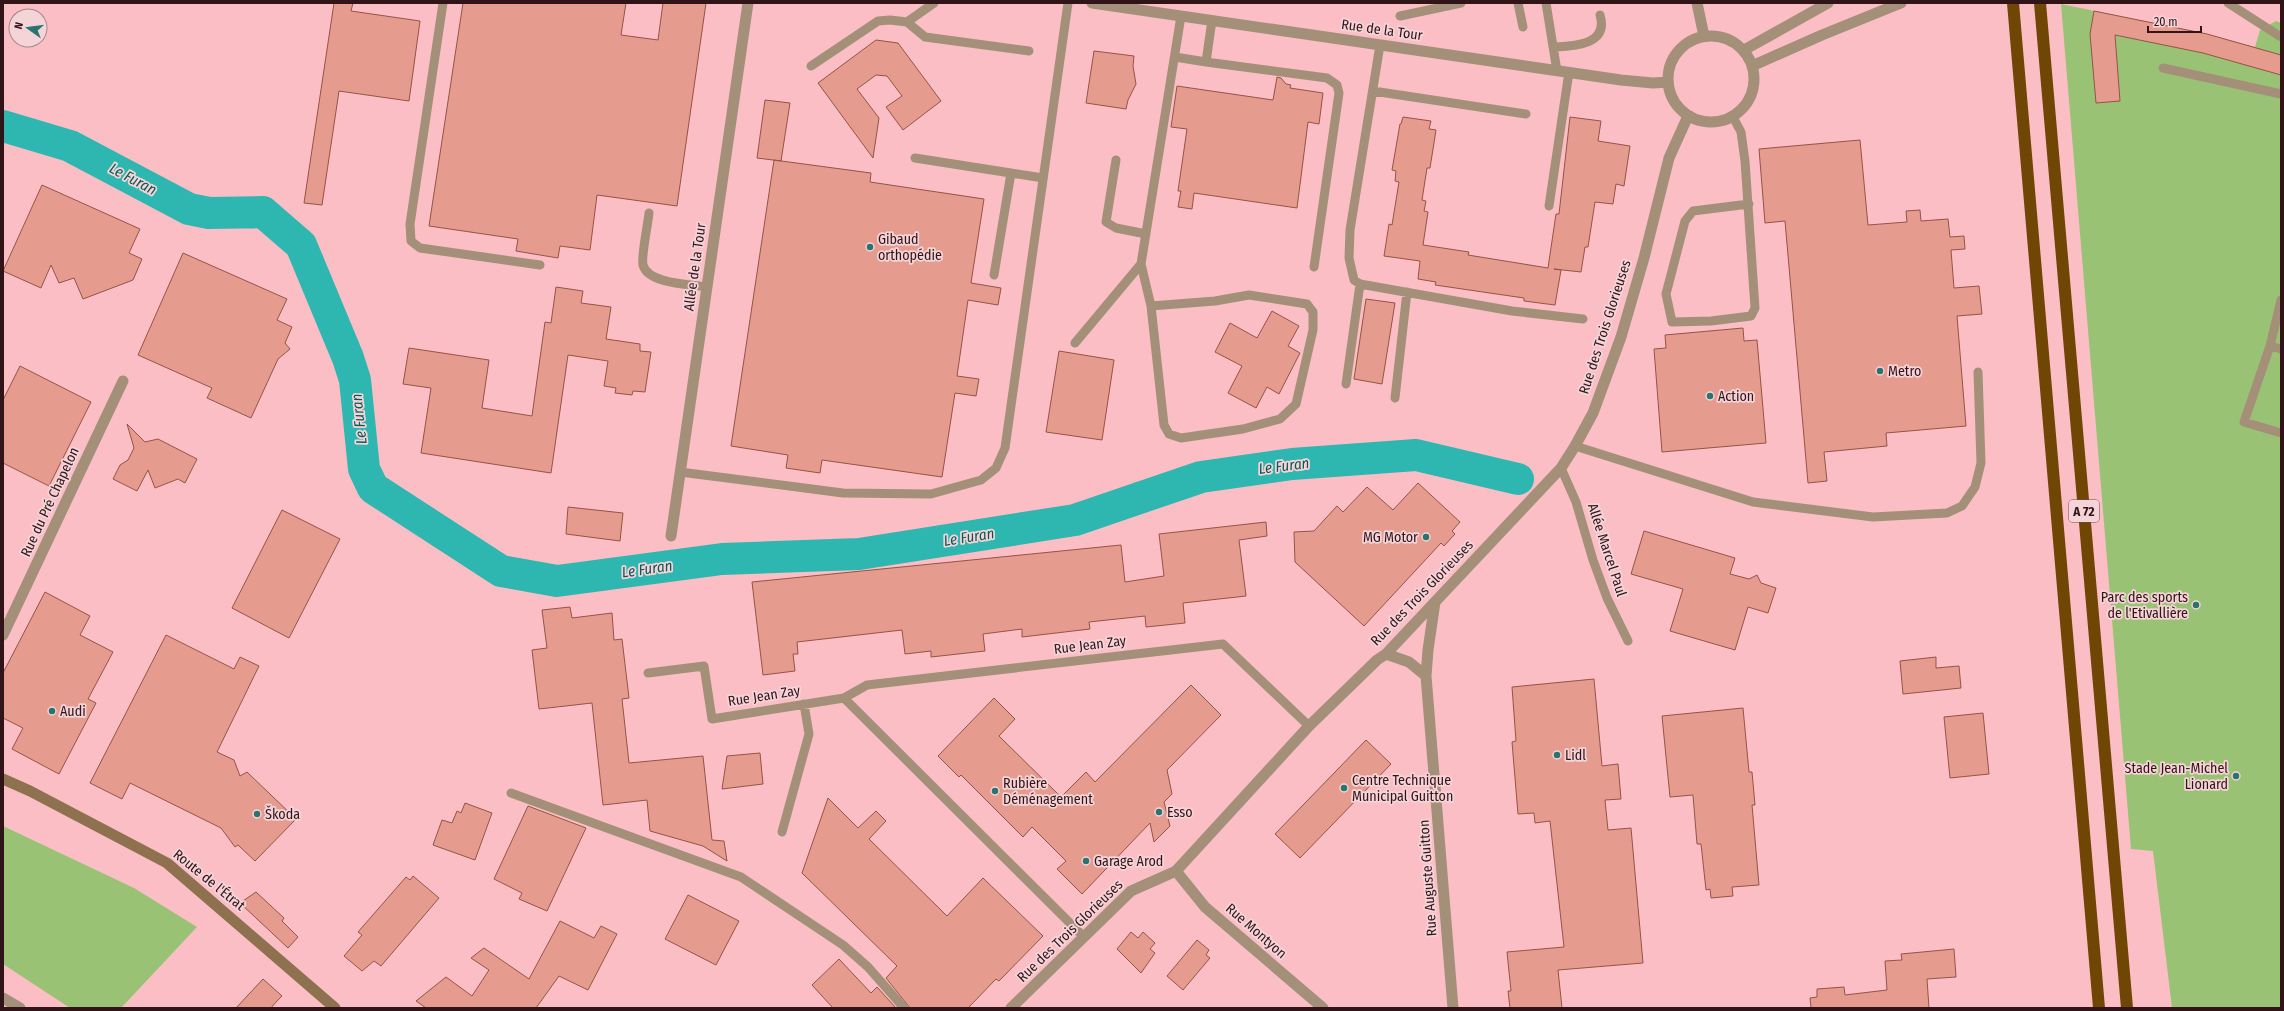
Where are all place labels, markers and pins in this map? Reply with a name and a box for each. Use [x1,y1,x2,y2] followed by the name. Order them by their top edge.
[878,231,942,264] place label: Gibaud orthopédie
[865,242,875,252] marker: Gibaud orthopédie
[1888,363,1921,380] place label: Metro
[1875,366,1885,376] marker: Metro
[1718,388,1754,405] place label: Action
[1705,391,1715,401] marker: Action
[1363,529,1418,546] place label: MG Motor
[1421,532,1431,542] marker: MG Motor
[2101,589,2188,622] place label: Parc des sports de l'Etivallière
[2191,600,2201,610] marker: Parc des sports de l'Etivallière
[60,703,86,720] place label: Audi
[47,706,57,716] marker: Audi
[1565,747,1586,764] place label: Lidl
[1552,750,1562,760] marker: Lidl
[2125,760,2228,793] place label: Stade Jean-Michel Lionard
[2231,771,2241,781] marker: Stade Jean-Michel Lionard
[1352,772,1453,805] place label: Centre Technique Municipal Guitton
[1003,775,1093,808] place label: Rubière Déménagement
[1339,783,1349,793] marker: Centre Technique Municipal Guitton
[990,786,1000,796] marker: Rubière Déménagement
[1167,804,1193,821] place label: Esso
[265,805,300,823] place label: Škoda
[1154,807,1164,817] marker: Esso
[252,809,262,819] marker: Škoda
[1094,853,1163,870] place label: Garage Arod
[1081,856,1091,866] marker: Garage Arod

